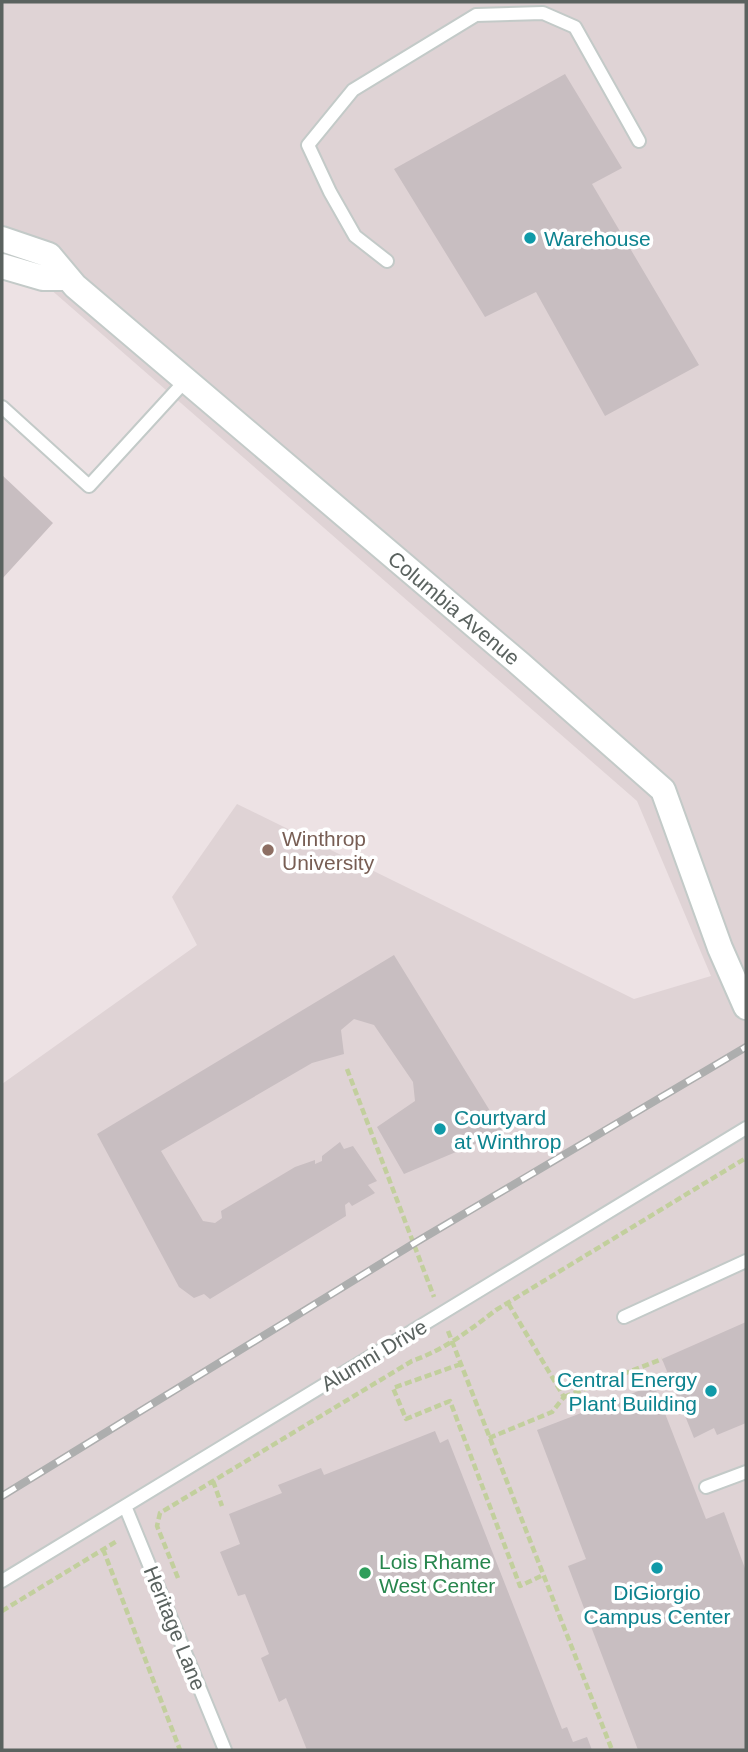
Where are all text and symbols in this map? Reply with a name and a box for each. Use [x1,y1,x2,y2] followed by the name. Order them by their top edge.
[544,227,651,250] place label: Warehouse
[522,230,538,246] marker: Warehouse
[384,546,524,670] street label: Columbia Avenue
[282,827,375,874] place label: Winthrop University
[260,842,276,858] marker: Winthrop University
[454,1106,561,1153] place label: Courtyard at Winthrop
[432,1121,448,1137] marker: Courtyard at Winthrop
[317,1314,431,1396] street label: Alumni Drive
[557,1368,697,1415] place label: Central Energy Plant Building
[703,1383,719,1399] marker: Central Energy Plant Building
[379,1550,495,1597] place label: Lois Rhame West Center
[649,1560,665,1576] marker: DiGiorgio Campus Center
[140,1563,210,1693] street label: Heritage Lane
[357,1565,373,1581] marker: Lois Rhame West Center
[583,1581,731,1628] place label: DiGiorgio Campus Center

